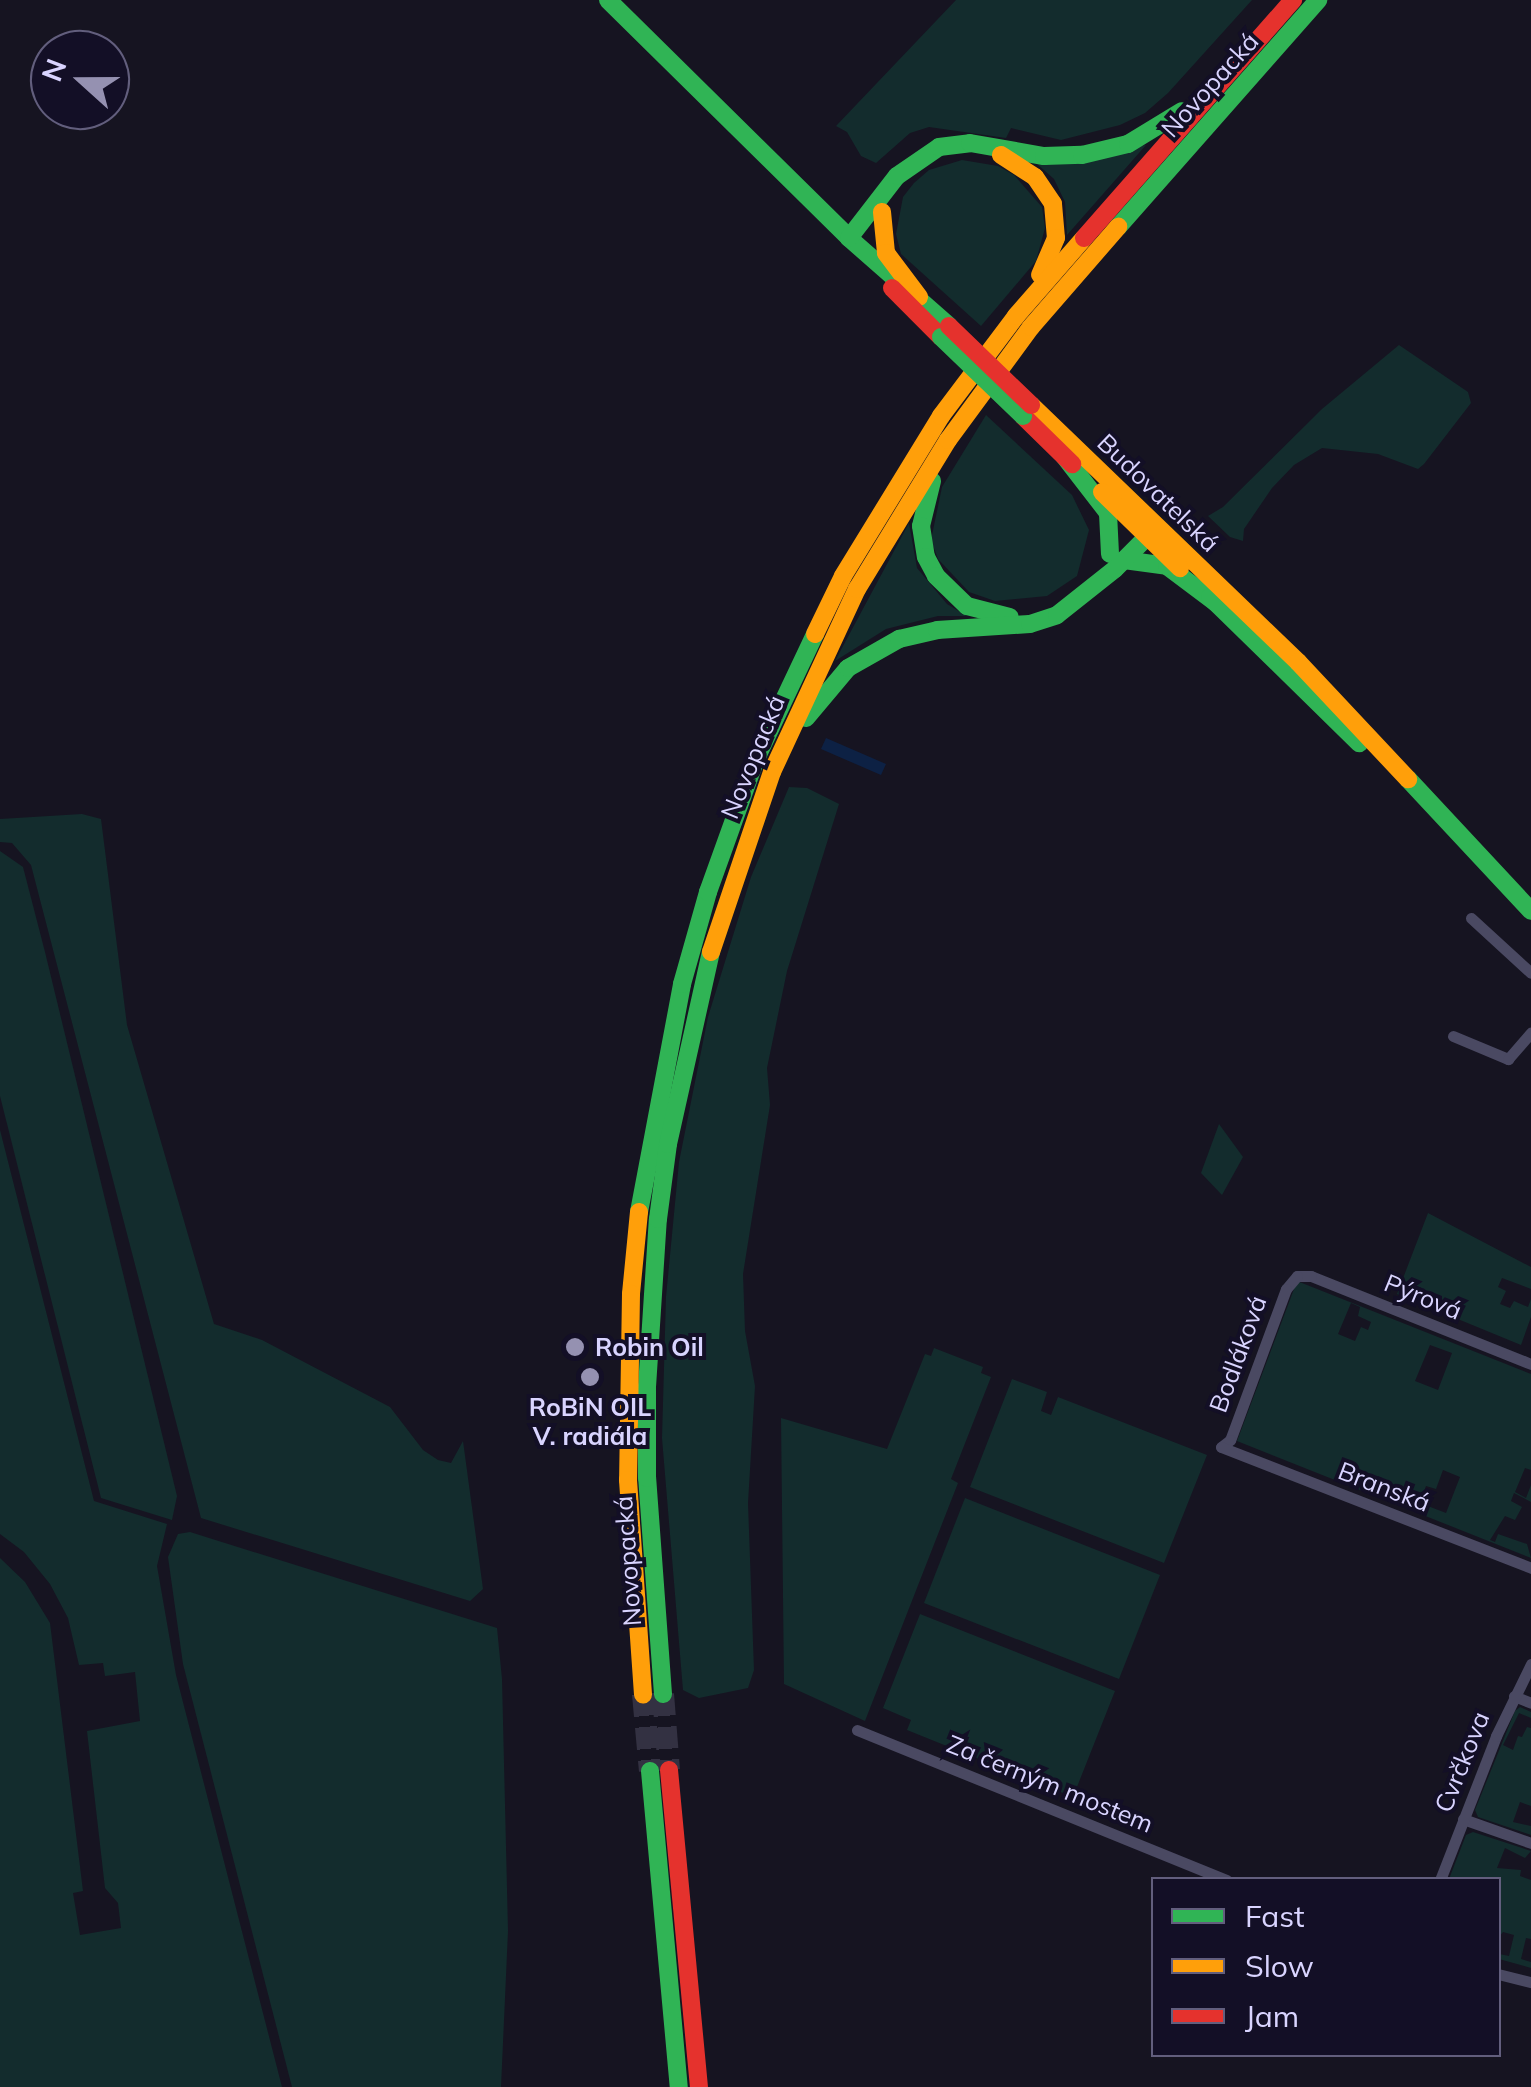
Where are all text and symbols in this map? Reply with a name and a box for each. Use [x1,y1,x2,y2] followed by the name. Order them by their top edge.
[1155,27,1265,143] street label: Novopacká
[30,30,130,130] north arrow
[33,54,74,86] text: N
[1091,428,1225,558] street label: Budovatelská
[715,691,791,823] street label: Novopacká
[1380,1268,1466,1326] street label: Pýrová
[1203,1291,1273,1417] street label: Bodláková
[595,1332,704,1362] place label: Robin Oil
[564,1336,586,1358] marker: Robin Oil
[579,1366,601,1388] marker: RoBiN OIL V. radiála
[529,1393,651,1452] place label: RoBiN OIL V. radiála
[1334,1456,1434,1518] street label: Branská
[608,1495,648,1627] street label: Novopacká
[1428,1707,1496,1817] street label: Cvrčkova
[942,1729,1158,1839] street label: Za černým mostem
[1151,1877,1501,2057] legend
[1245,1897,1305,1935] text: Fast
[1245,1947,1314,1985] text: Slow
[1245,1997,1299,2035] text: Jam

